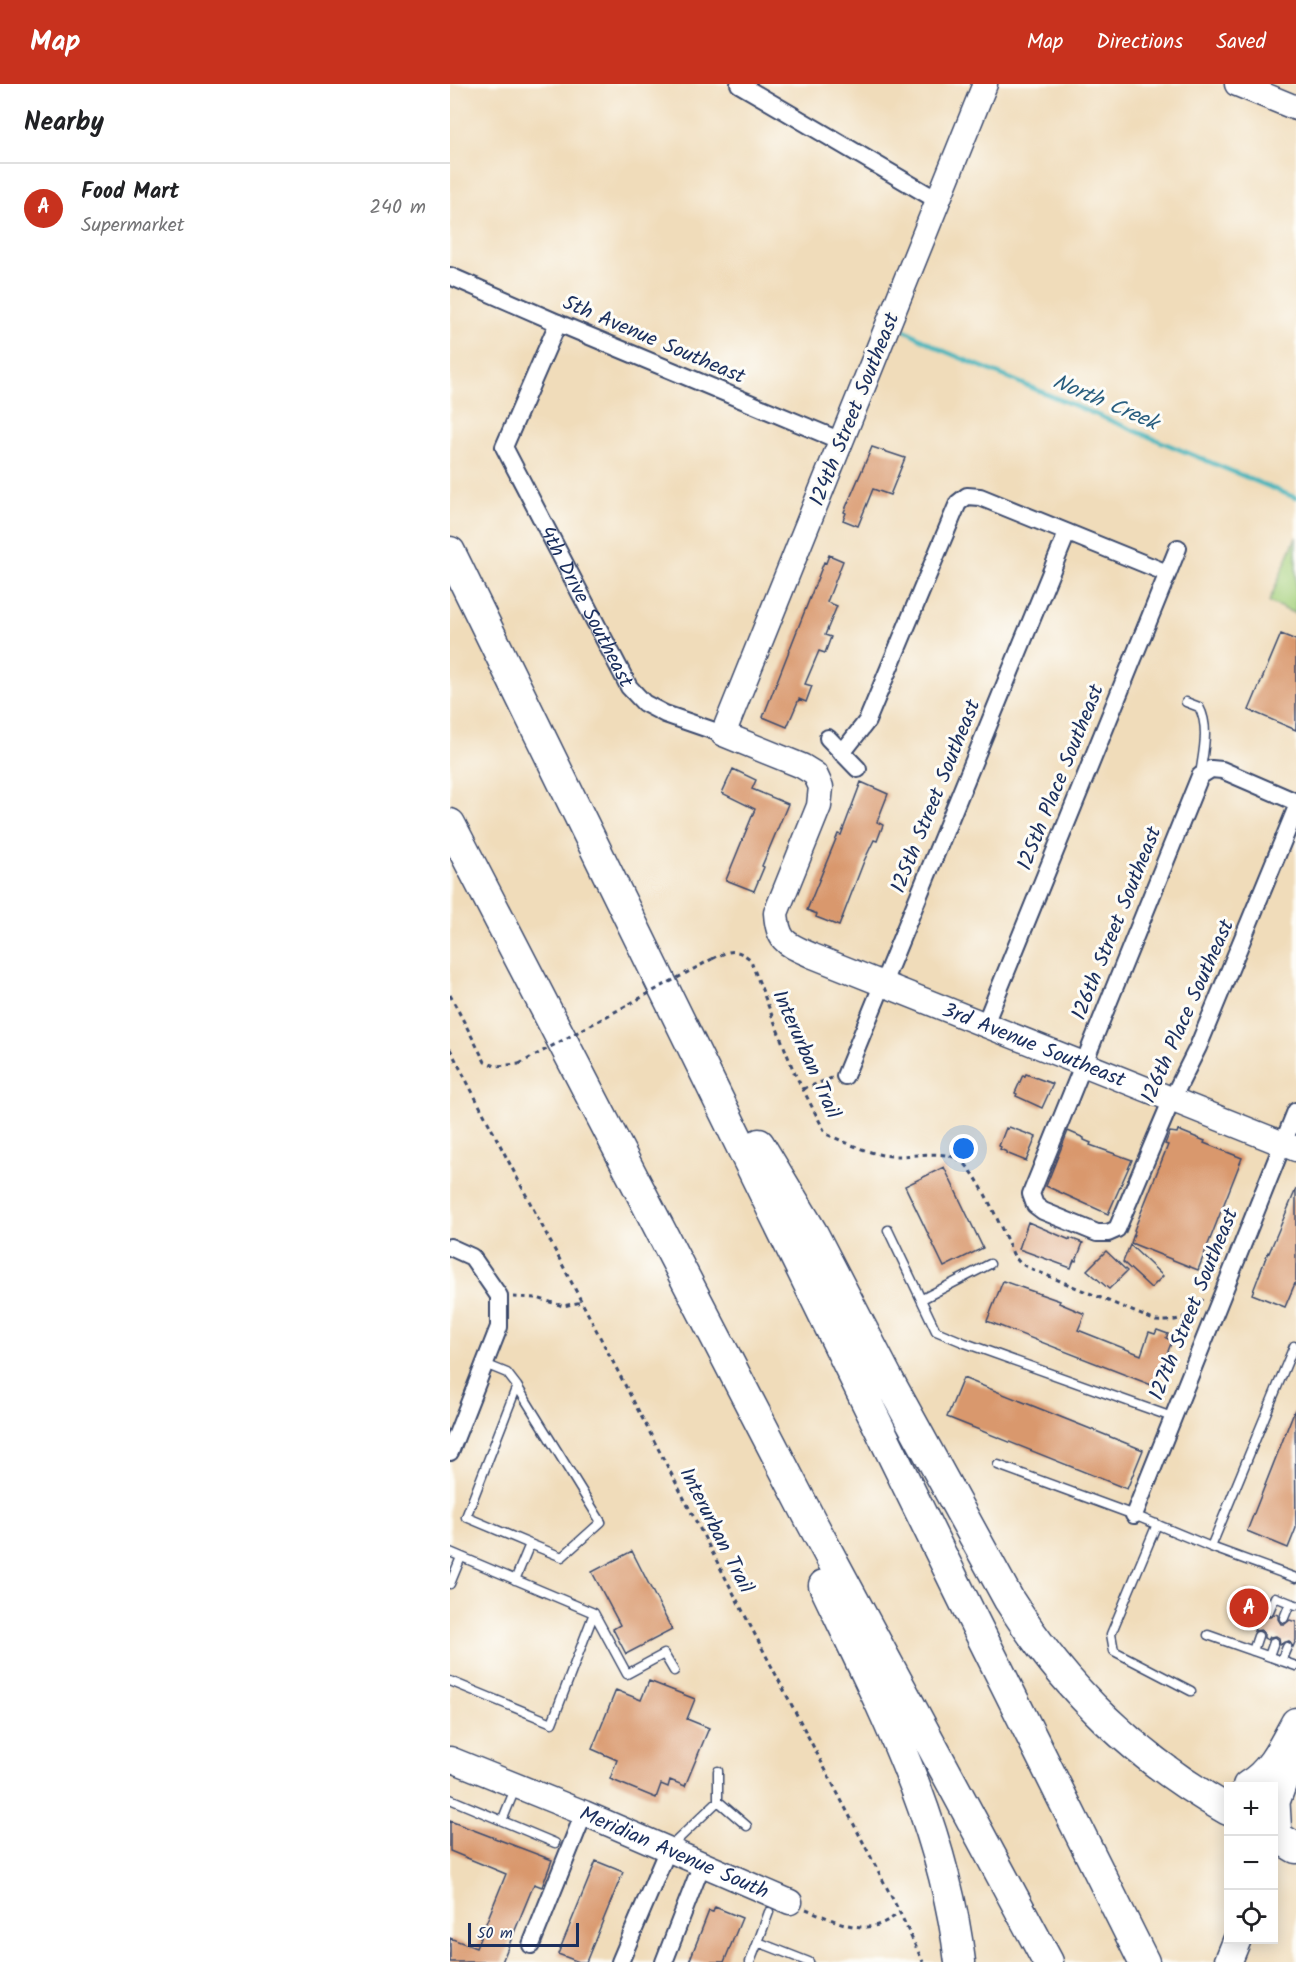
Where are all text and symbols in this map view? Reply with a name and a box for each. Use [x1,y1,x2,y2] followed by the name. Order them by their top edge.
[30,20,81,65] text: Map
[1027,26,1063,59] text: Map
[1096,26,1183,59] text: Directions
[1216,26,1266,59] text: Saved
[24,102,104,144] text: Nearby
[81,175,179,210] text: Food Mart
[37,192,50,224] text: A
[369,192,426,224] text: 240 m
[81,210,184,242] text: Supermarket
[557,287,751,394] street label: 5th Avenue Southeast
[801,307,910,511] street label: 124th Street Southeast
[1047,365,1167,443] water label: North Creek
[530,520,642,695] street label: 4th Drive Southeast
[1009,679,1114,876] street label: 125th Place Southeast
[882,694,991,898] street label: 125th Street Southeast
[1063,821,1172,1025] street label: 126th Street Southeast
[1133,913,1244,1109] street label: 126th Place Southeast
[763,985,849,1124] street label: Interurban Trail
[937,994,1131,1098] street label: 3rd Avenue Southeast
[949,1134,978,1163] your location
[1141,1203,1248,1406] street label: 127th Street Southeast
[670,1462,762,1600] street label: Interurban Trail
[1230,1586,1268,1630] pin: A
[1224,1782,1278,1944] map controls
[1224,1782,1278,1836] button: +
[574,1798,774,1909] street label: Meridian Avenue South
[1224,1836,1278,1890] button: −
[1224,1890,1278,1944] button: locate
[468,1920,579,1948] scale bar
[477,1921,513,1946] text: 50 m

